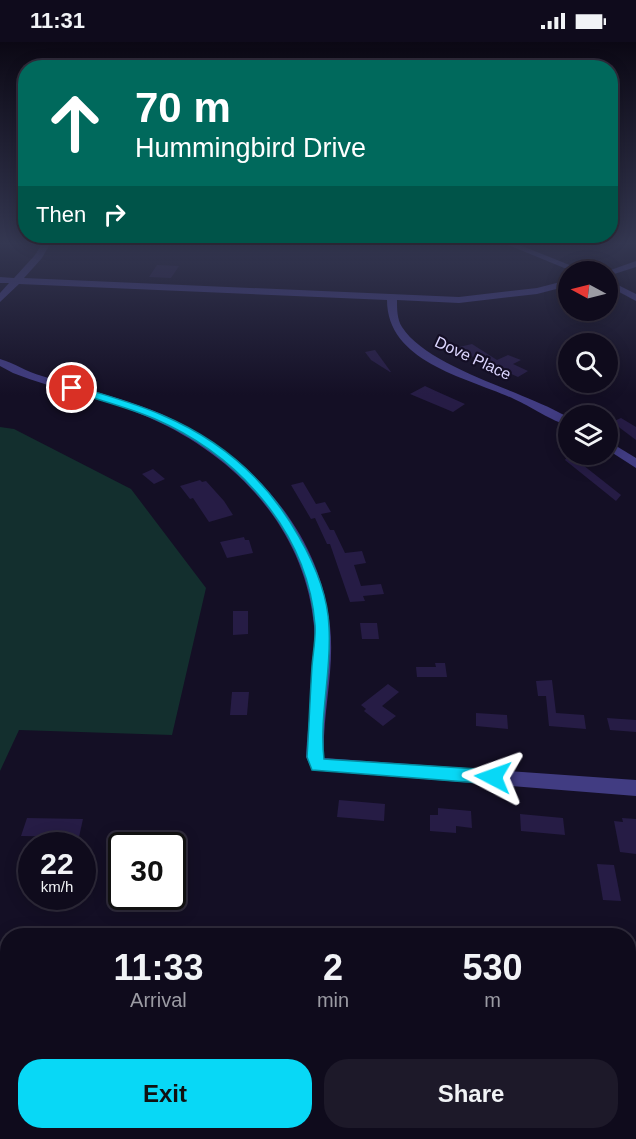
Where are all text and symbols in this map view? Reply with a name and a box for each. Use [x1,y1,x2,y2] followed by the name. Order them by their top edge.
[30,8,85,33] text: 11:31
[36,84,114,162] icon: ahead
[135,84,231,131] text: 70 m
[135,133,366,163] text: Hummingbird Drive
[98,198,131,231] icon: right
[36,202,86,227] text: Then
[558,261,618,321] north arrow
[558,261,618,465] map controls
[432,333,514,383] street label: Dove Place
[558,333,618,393] button: search
[46,362,97,413] pin
[55,371,88,404] icon: arrive
[558,405,618,465] button: layers
[461,745,525,809] position arrow
[108,832,186,910] speed limit sign: 30
[40,847,74,880] text: 22
[41,878,73,895] text: km/h
[113,947,203,988] text: 11:33
[323,947,343,988] text: 2
[463,947,523,988] text: 530
[130,989,187,1011] text: Arrival
[317,989,349,1011] text: min
[484,989,501,1011] text: m
[18,1059,312,1128] button: Exit
[324,1059,618,1128] button: Share

